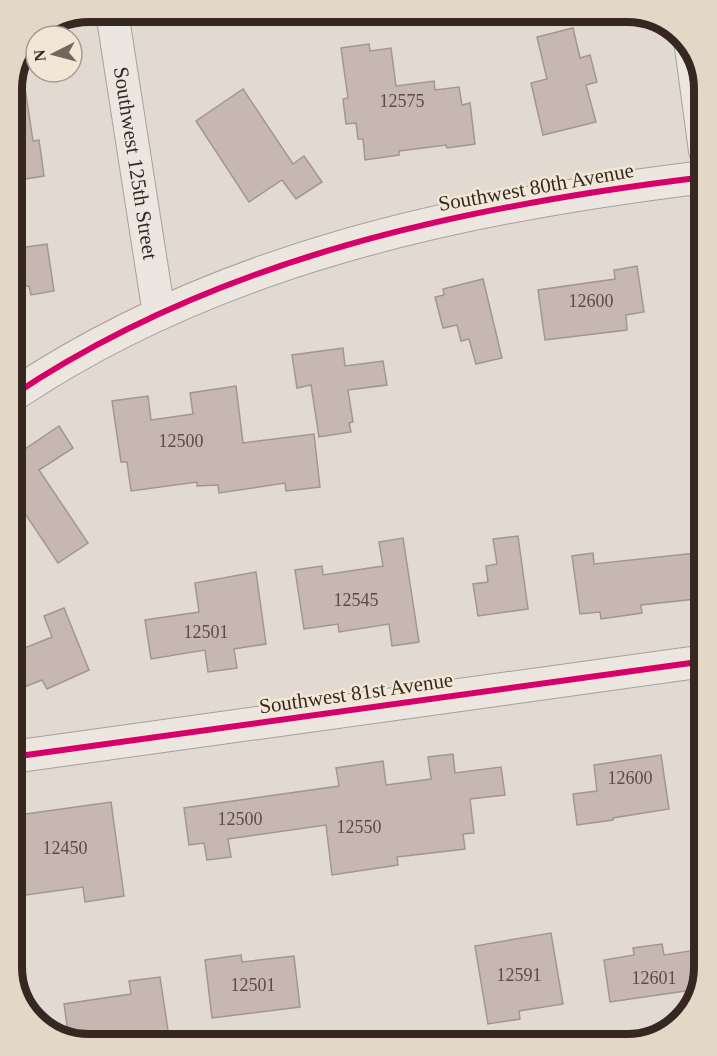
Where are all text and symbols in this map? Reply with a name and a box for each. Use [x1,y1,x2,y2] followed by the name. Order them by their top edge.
[24,24,84,84] north arrow
[30,48,49,62] text: N
[109,65,162,261] street label: Southwest 125th Street
[380,91,425,111] house number: 12575
[436,158,636,216] street label: Southwest 80th Avenue
[569,291,614,311] house number: 12600
[159,431,204,451] house number: 12500
[334,590,379,610] house number: 12545
[184,622,229,642] house number: 12501
[257,668,455,718] street label: Southwest 81st Avenue
[608,768,653,788] house number: 12600
[218,809,263,829] house number: 12500
[337,817,382,837] house number: 12550
[43,838,88,858] house number: 12450
[497,965,542,985] house number: 12591
[632,968,677,988] house number: 12601
[231,975,276,995] house number: 12501

